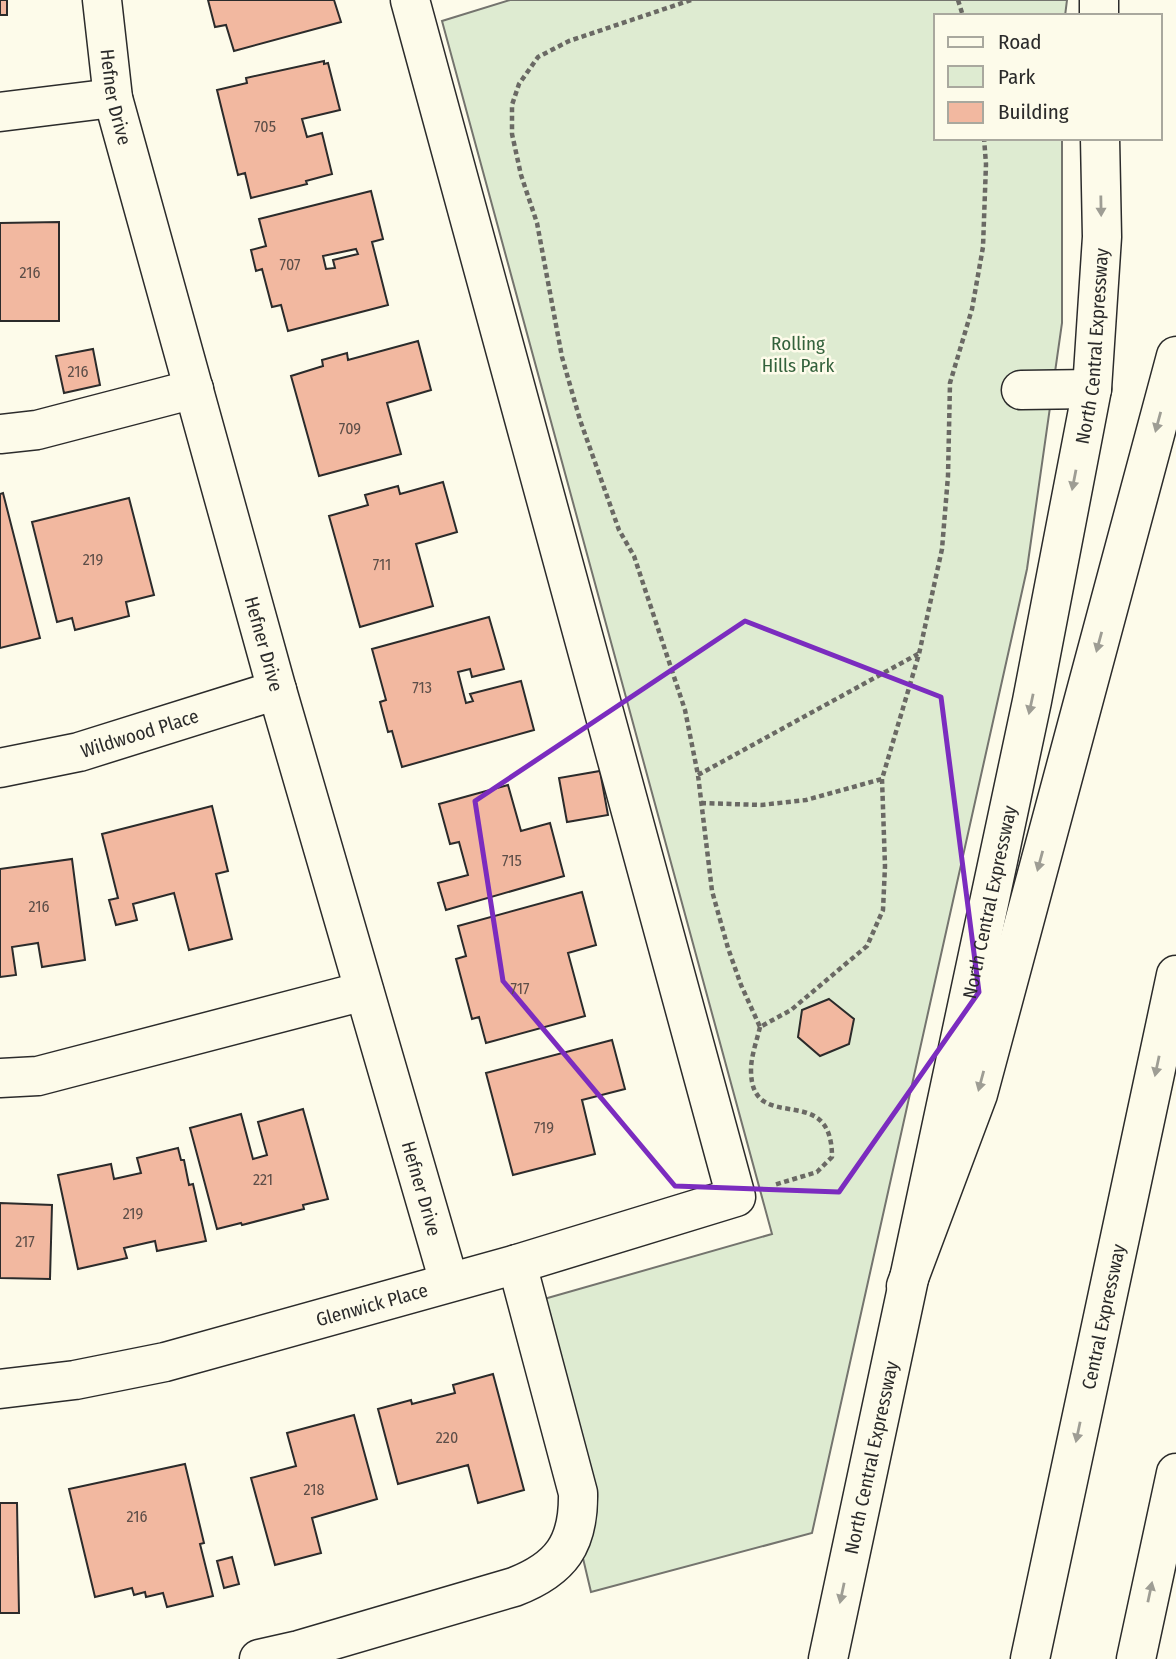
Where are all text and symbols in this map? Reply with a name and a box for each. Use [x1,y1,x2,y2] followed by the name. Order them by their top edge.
[934,14,1162,140] legend
[998,29,1042,55] text: Road
[96,48,137,147] street label: Hefner Drive
[998,64,1036,90] text: Park
[998,99,1069,125] text: Building
[254,117,276,136] house number: 705
[1095,196,1107,218] one-way arrow
[1070,247,1113,446] street label: North Central Expressway
[280,255,301,274] house number: 707
[20,263,40,282] house number: 216
[762,332,834,377] park label: Rolling Hills Park
[68,362,88,381] house number: 216
[1152,411,1163,433] one-way arrow
[339,419,361,438] house number: 709
[1069,469,1080,491] one-way arrow
[83,550,104,569] house number: 219
[373,555,391,574] house number: 711
[240,594,288,694] street label: Hefner Drive
[1094,631,1104,652] one-way arrow
[412,678,432,697] house number: 713
[1025,693,1036,715] one-way arrow
[78,704,201,762] street label: Wildwood Place
[957,803,1021,1001] street label: North Central Expressway
[502,851,522,870] house number: 715
[1035,851,1045,872] one-way arrow
[29,897,49,916] house number: 216
[511,979,530,998] house number: 717
[1151,1055,1162,1077] one-way arrow
[976,1071,986,1092] one-way arrow
[534,1118,554,1137] house number: 719
[397,1138,446,1239] street label: Hefner Drive
[253,1170,273,1189] house number: 221
[123,1204,144,1223] house number: 219
[15,1232,35,1251] house number: 217
[1076,1241,1130,1392] street label: Central Expressway
[313,1278,430,1331] street label: Glenwick Place
[839,1358,903,1556] street label: North Central Expressway
[1073,1421,1084,1443] one-way arrow
[436,1428,458,1447] house number: 220
[304,1480,324,1499] house number: 218
[127,1507,147,1526] house number: 216
[1145,1581,1156,1603] one-way arrow
[837,1582,848,1604] one-way arrow

